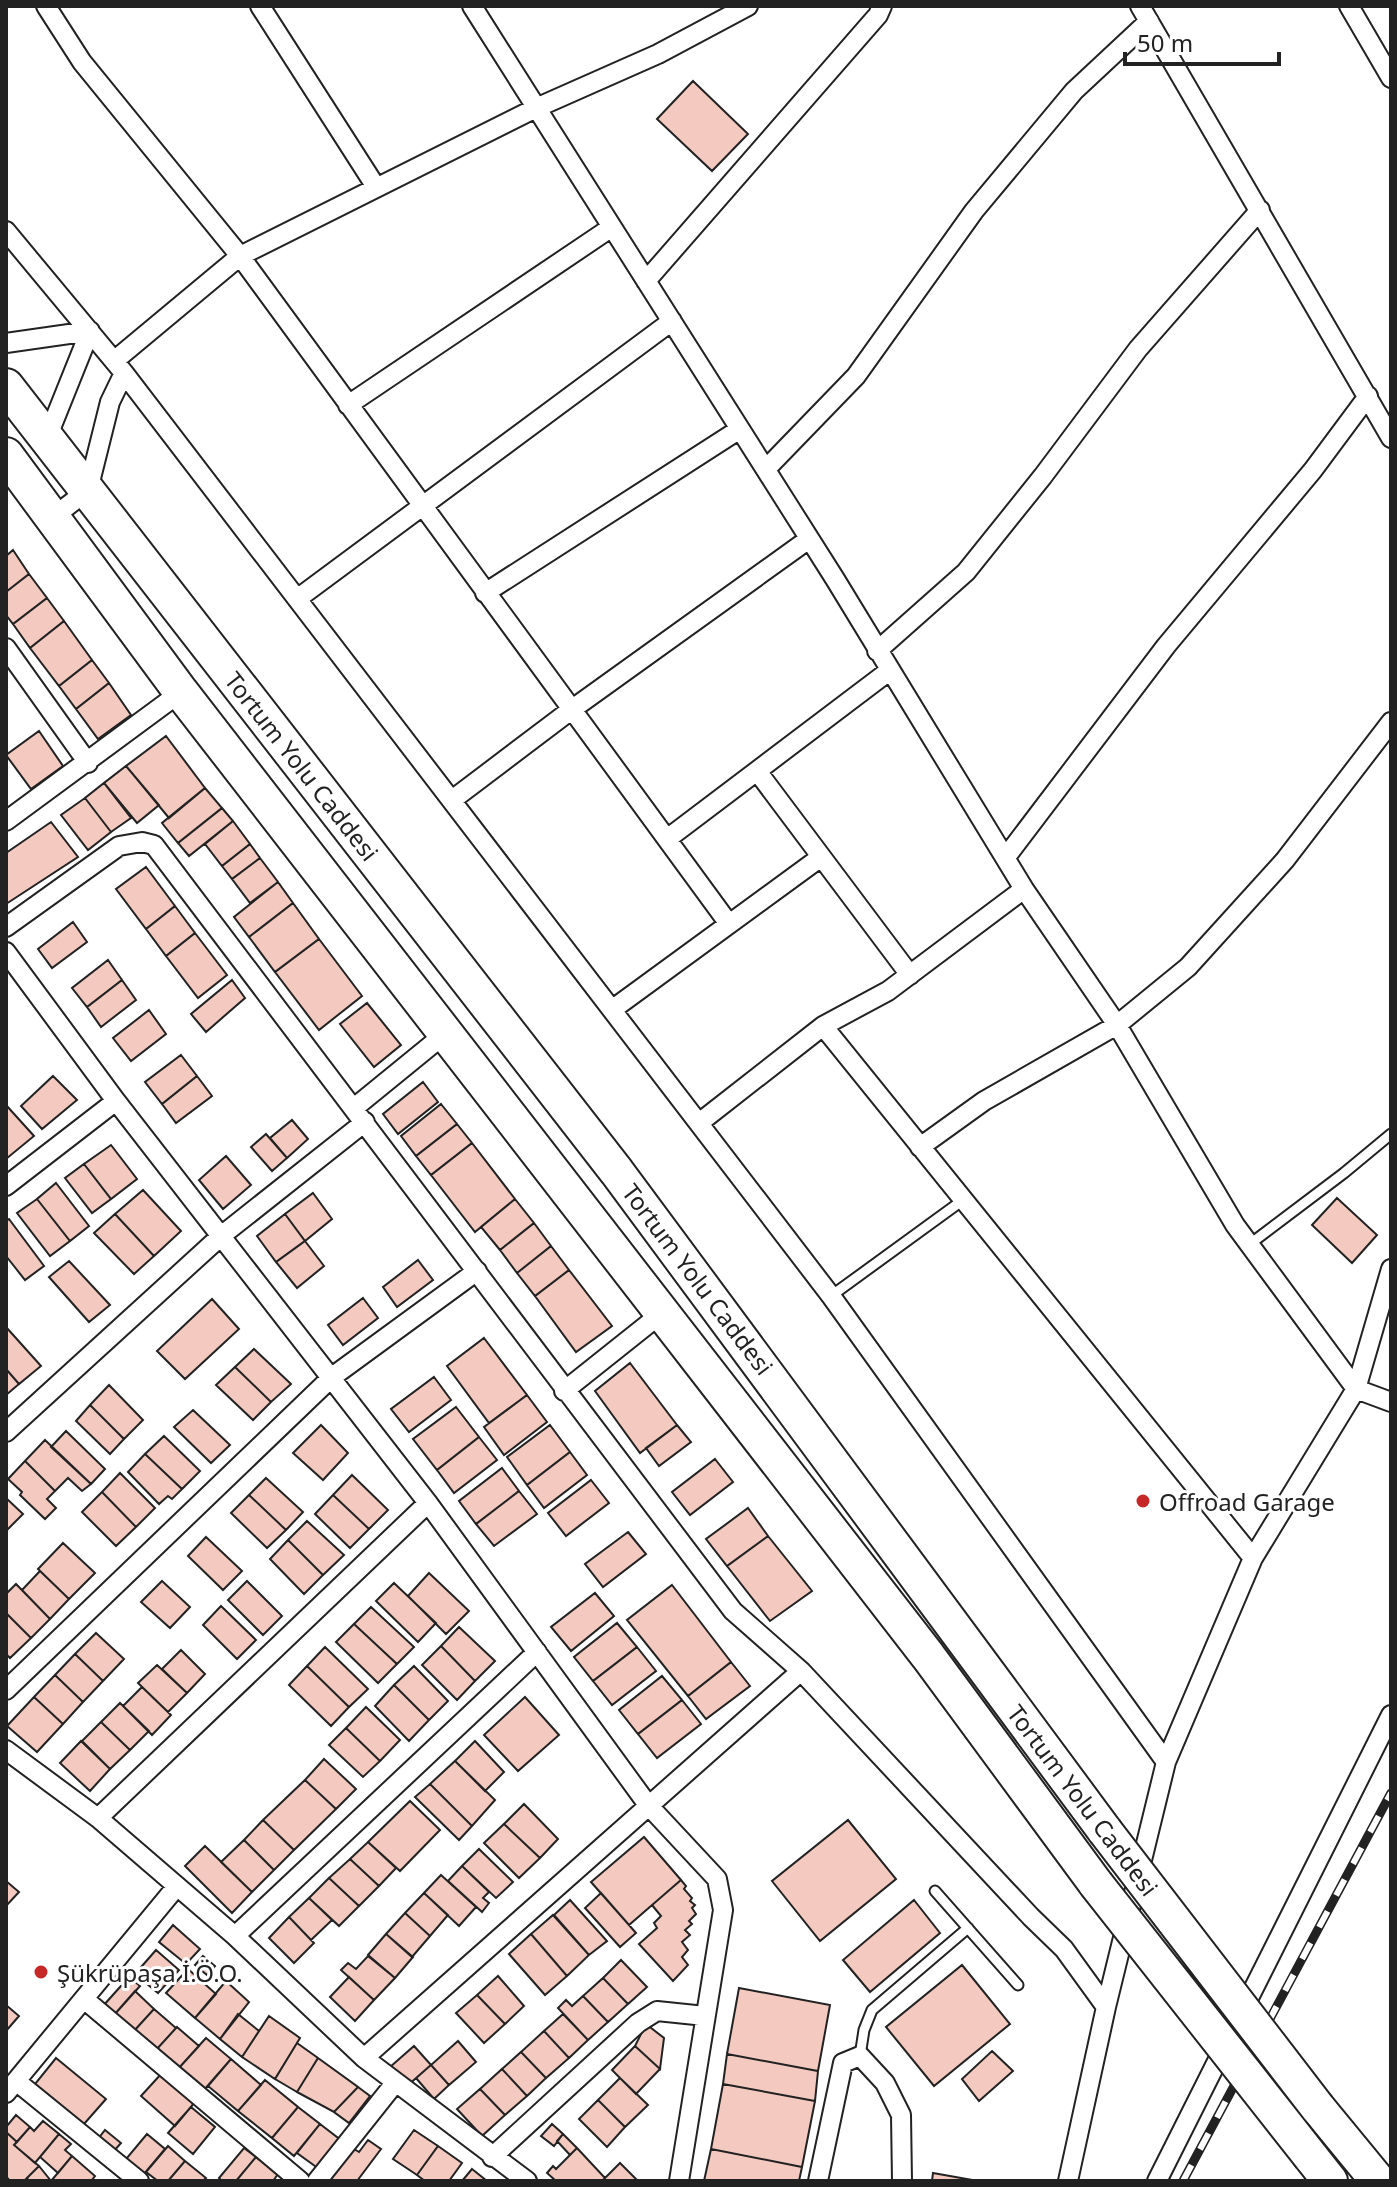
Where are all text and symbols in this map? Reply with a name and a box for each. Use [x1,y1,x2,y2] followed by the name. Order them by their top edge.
[1125,16,1279,66] scale bar
[1137,26,1193,59] text: 50 m
[218,665,386,867] street label: Tortum Yolu Caddesi
[615,1176,781,1382] street label: Tortum Yolu Caddesi
[1159,1485,1335,1518] place label: Offroad Garage
[1134,1492,1152,1510] marker: Offroad Garage
[1000,1697,1166,1903] street label: Tortum Yolu Caddesi
[57,1956,243,1989] place label: Şükrüpaşa İ.Ö.O.
[32,1963,50,1981] marker: Şükrüpaşa İ.Ö.O.

